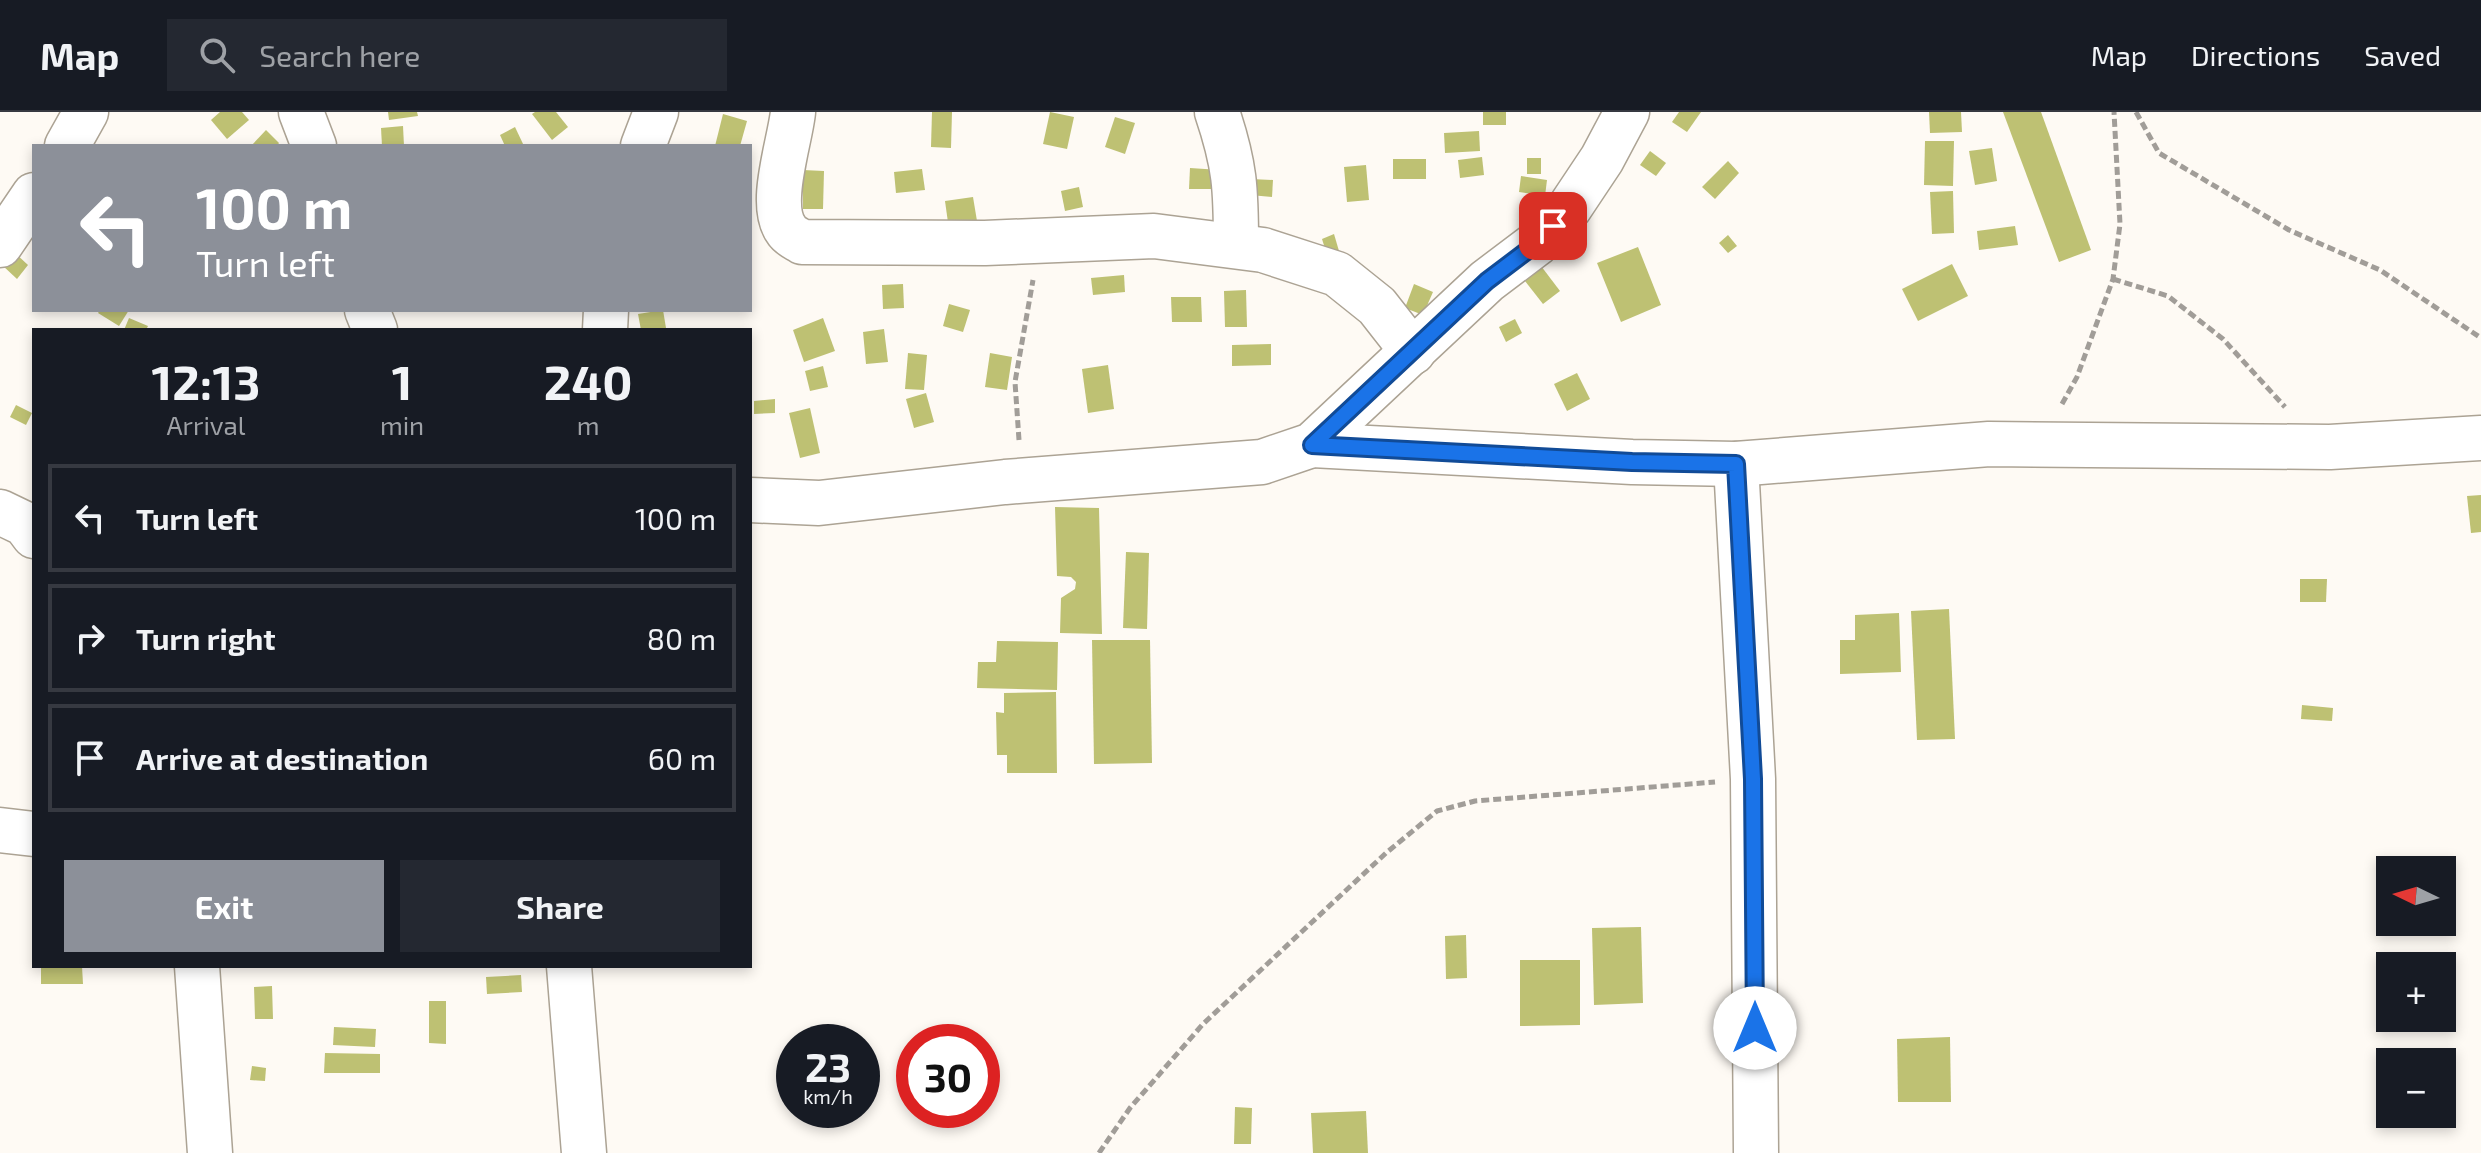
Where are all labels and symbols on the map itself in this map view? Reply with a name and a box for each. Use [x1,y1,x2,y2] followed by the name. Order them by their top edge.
[1519,192,1587,260] pin
[2376,856,2456,936] north arrow
[1713,986,1797,1070] position arrow
[896,1024,1000,1128] speed limit sign: 30

